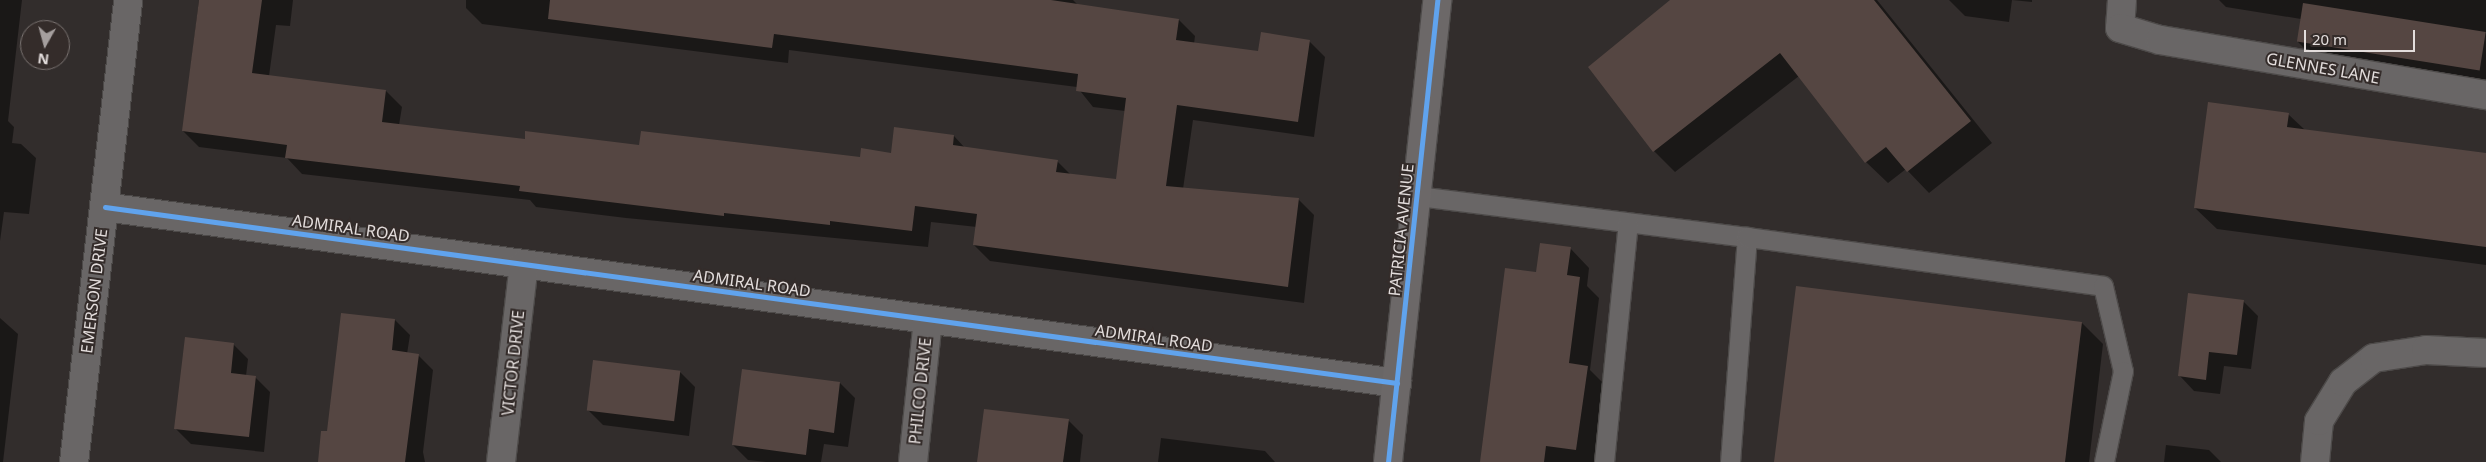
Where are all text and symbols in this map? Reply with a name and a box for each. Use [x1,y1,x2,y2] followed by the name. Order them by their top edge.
[20,20,70,70] north arrow
[2306,20,2417,52] scale bar
[2312,29,2347,49] text: 20 m
[36,49,50,70] text: N
[2265,49,2381,87] street label: GLENNES LANE
[1385,163,1417,297] street label: PATRICIA AVENUE
[291,210,411,246] street label: ADMIRAL ROAD
[77,228,111,354] street label: EMERSON DRIVE
[692,265,812,301] street label: ADMIRAL ROAD
[498,309,528,417] street label: VICTOR DRIVE
[1094,320,1214,356] street label: ADMIRAL ROAD
[905,337,935,445] street label: PHILCO DRIVE

